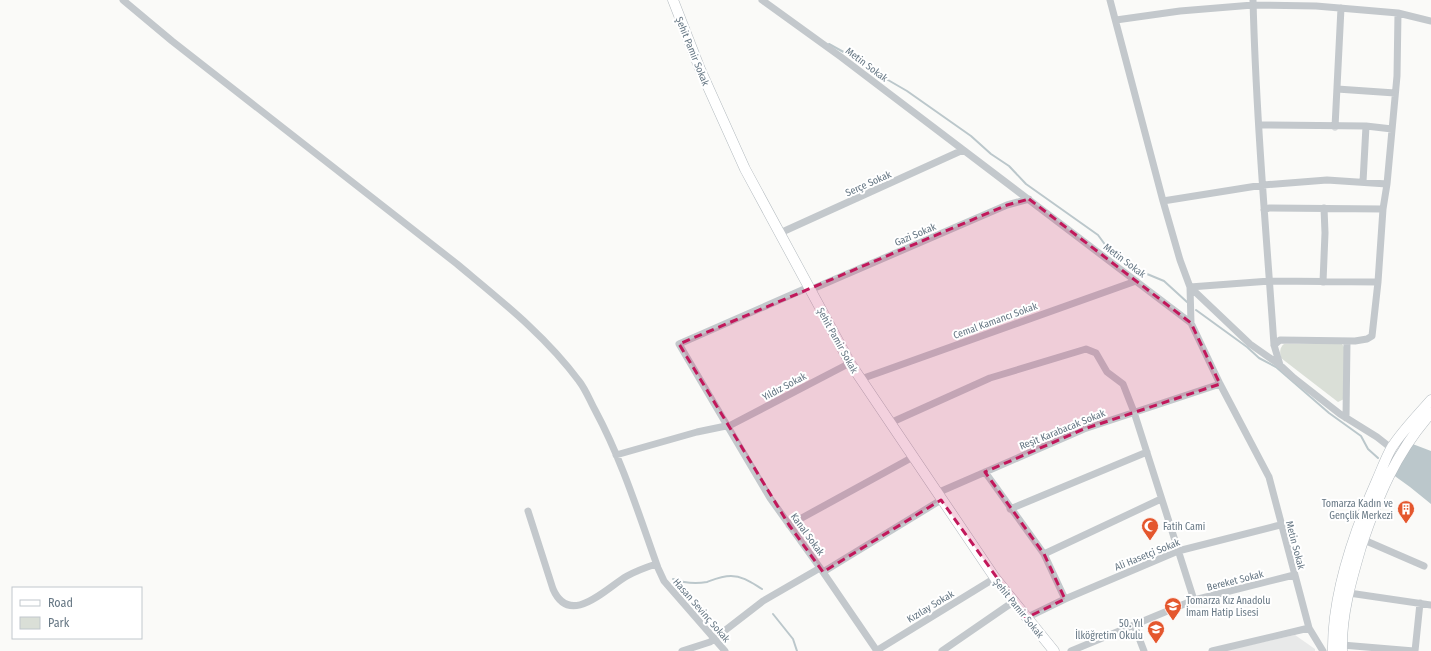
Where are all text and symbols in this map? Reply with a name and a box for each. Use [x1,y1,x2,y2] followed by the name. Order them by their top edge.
[673,15,711,88] street label: Şehit Pamir Sokak
[843,45,890,85] street label: Metin Sokak
[844,168,893,199] street label: Serçe Sokak
[893,221,938,249] street label: Gazi Sokak
[1101,241,1148,281] street label: Metin Sokak
[952,300,1039,342] street label: Cemal Kamancı Sokak
[814,306,860,376] street label: Şehit Pamir Sokak
[760,370,809,403] street label: Yıldız Sokak
[1018,407,1107,453] street label: Reşit Karabacak Sokak
[1322,498,1393,522] place label: Tomarza Kadın ve Gençlik Merkezi
[1396,499,1416,524] building icon: Tomarza Kadın ve Gençlik Merkezi
[788,511,827,558] street label: Kanal Sokak
[1140,516,1160,541] mosque icon: Fatih Cami
[1283,520,1307,571] street label: Metin Sokak
[1163,521,1205,533] place label: Fatih Cami
[1113,536,1182,573] street label: Ali Hasetçi Sokak
[1206,568,1265,594] street label: Bereket Sokak
[670,576,732,645] street label: Hasan Sevinç Sokak
[991,576,1046,641] street label: Şehit Pamir Sokak
[12,587,142,639] legend
[905,588,956,626] street label: Kızılay Sokak
[1186,595,1270,619] place label: Tomarza Kız Anadolu İmam Hatip Lisesi
[48,596,73,610] text: Road
[1163,596,1183,621] school or university icon: Tomarza Kız Anadolu İmam Hatip Lisesi
[48,616,70,630] text: Park
[1075,618,1143,642] place label: 50. Yıl İlköğretim Okulu
[1146,619,1166,644] school or university icon: 50. Yıl İlköğretim Okulu

